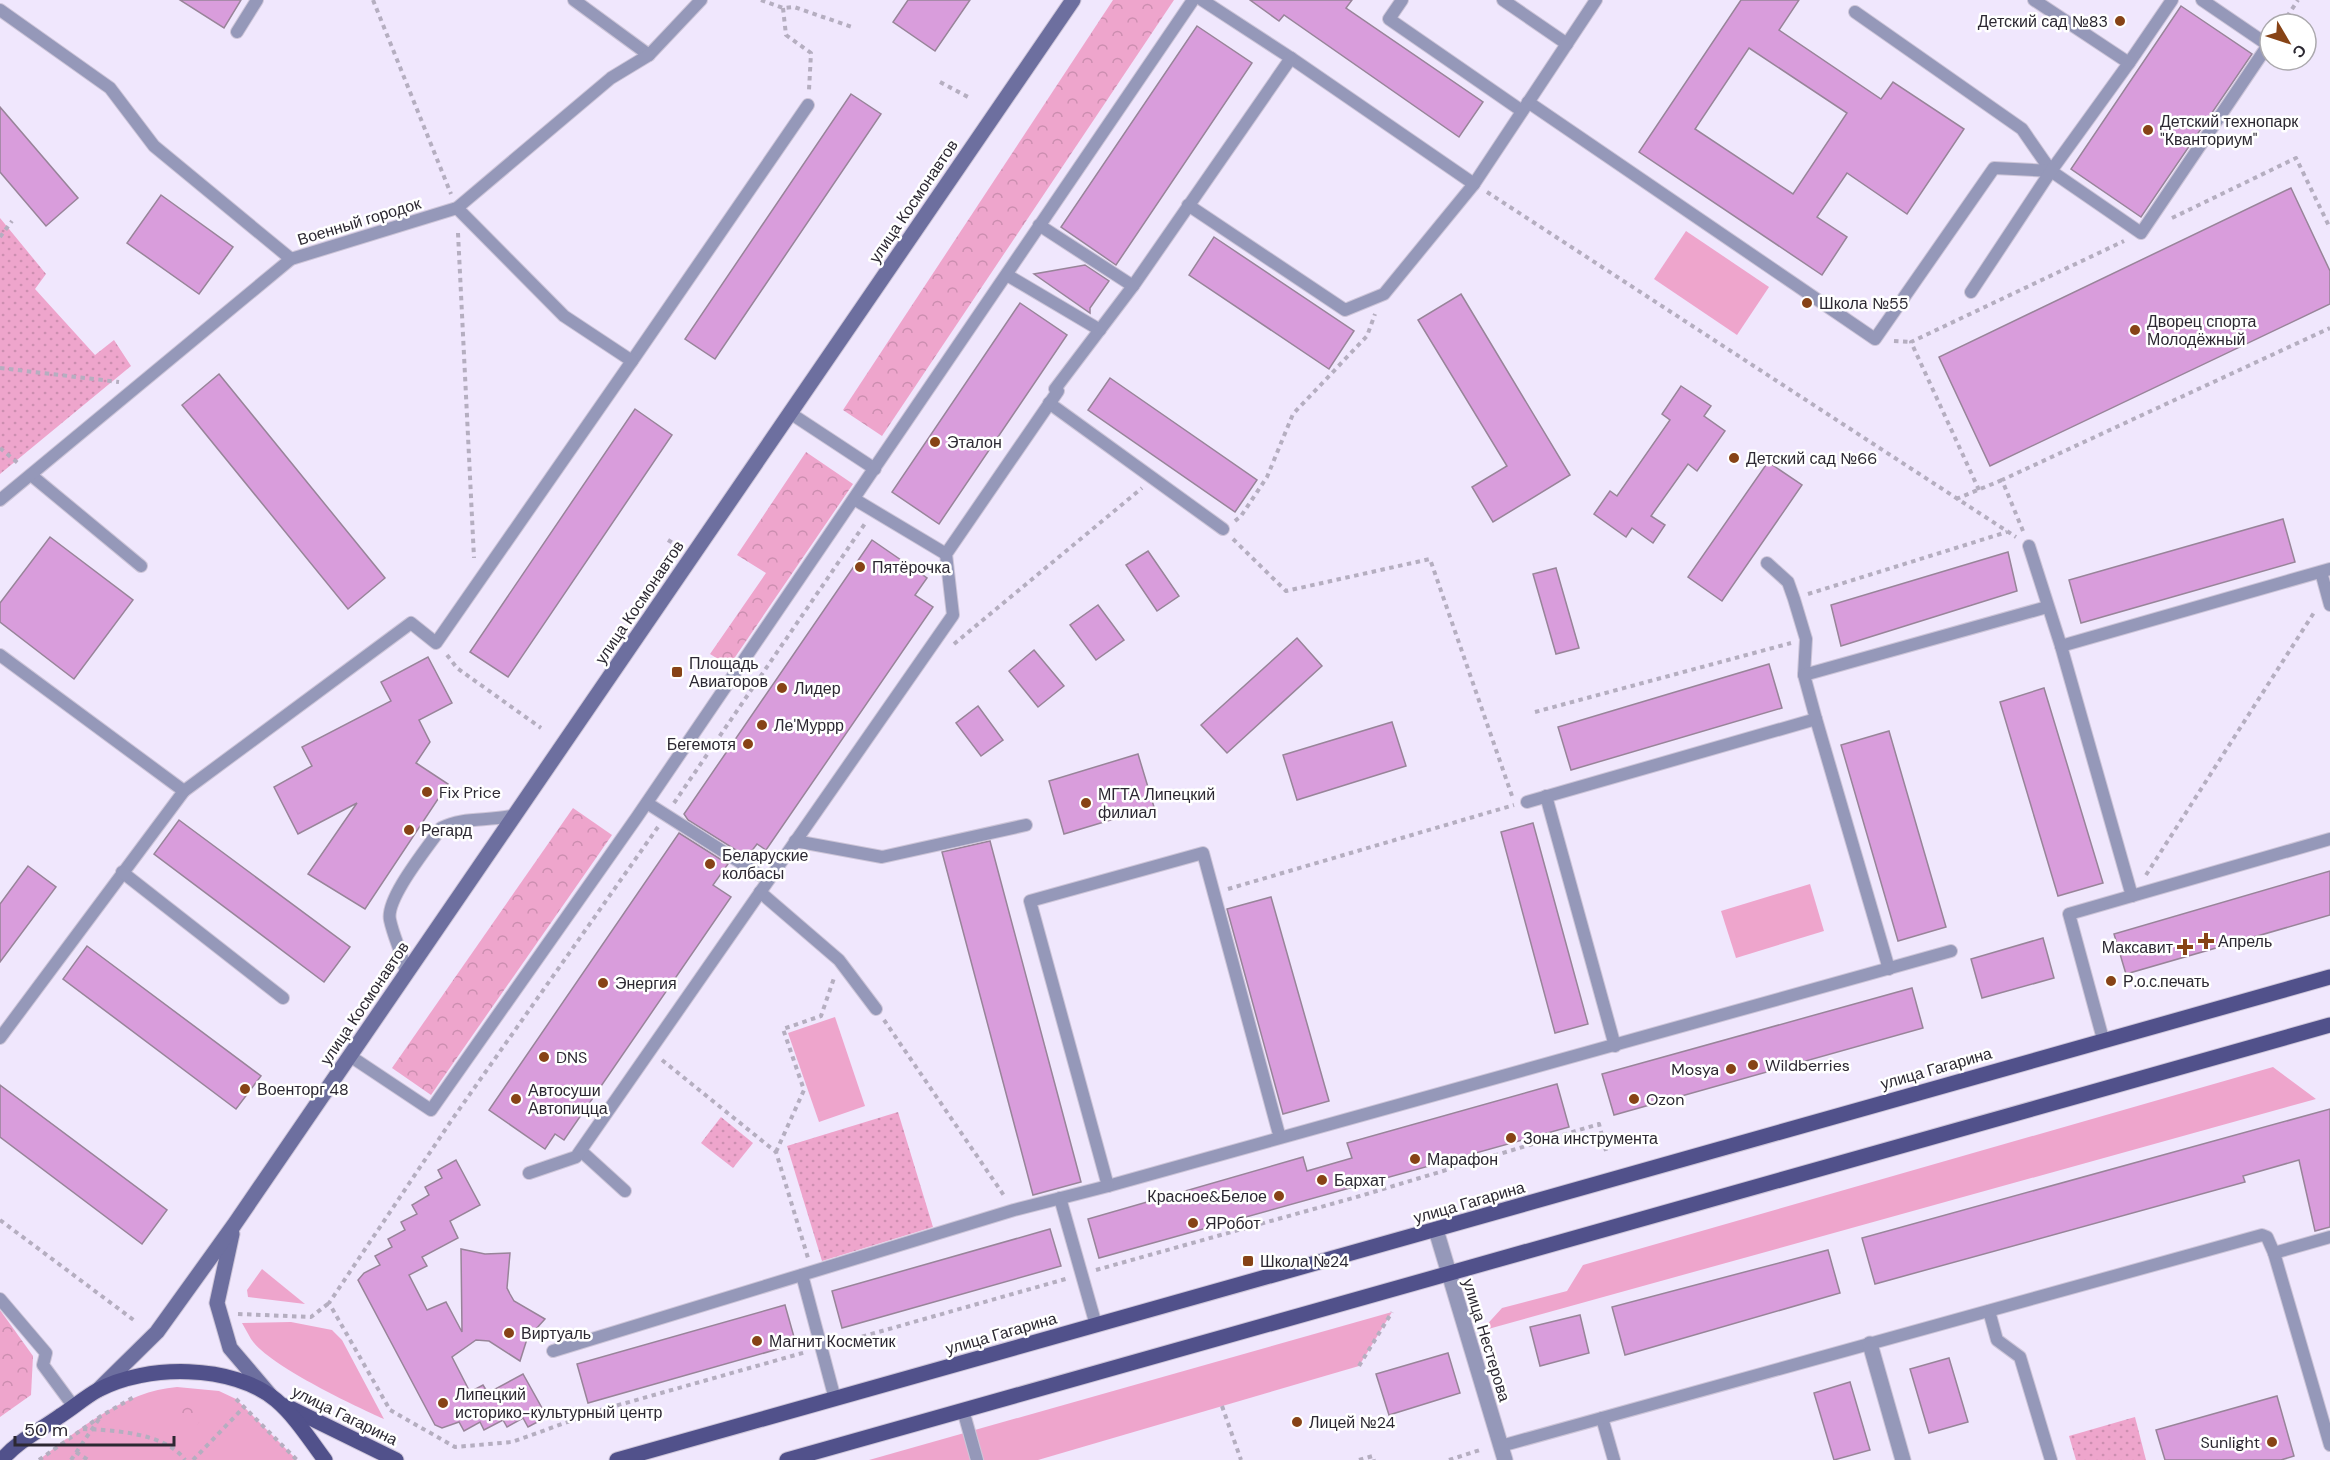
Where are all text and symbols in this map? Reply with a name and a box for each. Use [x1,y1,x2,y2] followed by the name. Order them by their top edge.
[1978,11,2108,32] place label: Детский сад №83
[2258,12,2318,72] north arrow
[2113,14,2127,28] marker: Детский сад №83
[2287,40,2311,63] text: С
[2160,111,2299,150] place label: Детский технопарк "Кванториум"
[2141,123,2155,137] marker: Детский технопарк "Кванториум"
[864,135,963,267] street label: улица Космонавтов
[295,192,424,250] street label: Военный городок
[1819,293,1909,314] place label: Школа №55
[1800,296,1814,310] marker: Школа №55
[2147,311,2257,350] place label: Дворец спорта Молодёжный
[2128,323,2142,337] marker: Дворец спорта Молодёжный
[947,432,1002,453] place label: Эталон
[928,435,942,449] marker: Эталон
[1746,448,1877,469] place label: Детский сад №66
[1727,451,1741,465] marker: Детский сад №66
[590,536,689,668] street label: улица Космонавтов
[872,557,951,578] place label: Пятёрочка
[853,560,867,574] marker: Пятёрочка
[689,653,768,692] place label: Площадь Авиаторов
[670,665,684,679] marker: Площадь Авиаторов
[794,678,841,699] place label: Лидер
[775,681,789,695] marker: Лидер
[774,715,844,736] place label: Ле'Муррр
[755,718,769,732] marker: Ле'Муррр
[667,734,736,755] place label: Бегемотя
[741,737,755,751] marker: Бегемотя
[439,782,501,803] place label: Fix Price
[1098,784,1215,823] place label: МГТА Липецкий филиал
[420,785,434,799] marker: Fix Price
[1079,796,1093,810] marker: МГТА Липецкий филиал
[421,820,473,841] place label: Регард
[402,823,416,837] marker: Регард
[722,845,809,884] place label: Беларуские колбасы
[703,857,717,871] marker: Беларуские колбасы
[2218,931,2272,952] place label: Апрель
[2199,934,2213,948] marker: Апрель
[315,937,414,1069] street label: улица Космонавтов
[2102,937,2174,958] place label: Максавит
[2178,940,2192,954] marker: Максавит
[2123,971,2210,992] place label: Р.о.с.печать
[615,973,677,994] place label: Энергия
[2104,974,2118,988] marker: Р.о.с.печать
[596,976,610,990] marker: Энергия
[1878,1043,1994,1094] street label: улица Гагарина
[556,1047,587,1068] place label: DNS
[537,1050,551,1064] marker: DNS
[1765,1055,1850,1076] place label: Wildberries
[1746,1058,1760,1072] marker: Wildberries
[1671,1059,1719,1080] place label: Mosya
[1724,1062,1738,1076] marker: Mosya
[257,1079,349,1100] place label: Военторг 48
[528,1080,608,1119] place label: Автосуши Автопицца
[238,1082,252,1096] marker: Военторг 48
[1646,1089,1684,1110] place label: Ozon
[509,1092,523,1106] marker: Автосуши Автопицца
[1627,1092,1641,1106] marker: Ozon
[1523,1128,1658,1149] place label: Зона инструмента
[1504,1131,1518,1145] marker: Зона инструмента
[1427,1149,1498,1170] place label: Марафон
[1408,1152,1422,1166] marker: Марафон
[1334,1170,1386,1191] place label: Бархат
[1315,1173,1329,1187] marker: Бархат
[1411,1177,1527,1228] street label: улица Гагарина
[1147,1186,1267,1207] place label: Красное&Белое
[1272,1189,1286,1203] marker: Красное&Белое
[1205,1213,1261,1234] place label: ЯРобот
[1186,1216,1200,1230] marker: ЯРобот
[1260,1251,1349,1272] place label: Школа №24
[1241,1254,1255,1268] marker: Школа №24
[1458,1276,1515,1404] street label: улица Нестерова
[943,1308,1059,1359] street label: улица Гагарина
[521,1323,591,1344] place label: Виртуаль
[502,1326,516,1340] marker: Виртуаль
[769,1331,896,1352] place label: Магнит Косметик
[750,1334,764,1348] marker: Магнит Косметик
[289,1381,401,1450] street label: улица Гагарина
[455,1384,663,1423] place label: Липецкий историко-культурный центр
[436,1396,450,1410] marker: Липецкий историко-культурный центр
[15,1409,174,1447] scale bar
[1309,1412,1396,1433] place label: Лицей №24
[1290,1415,1304,1429] marker: Лицей №24
[24,1418,68,1442] text: 50 m
[2201,1432,2260,1453] place label: Sunlight
[2265,1435,2279,1449] marker: Sunlight

